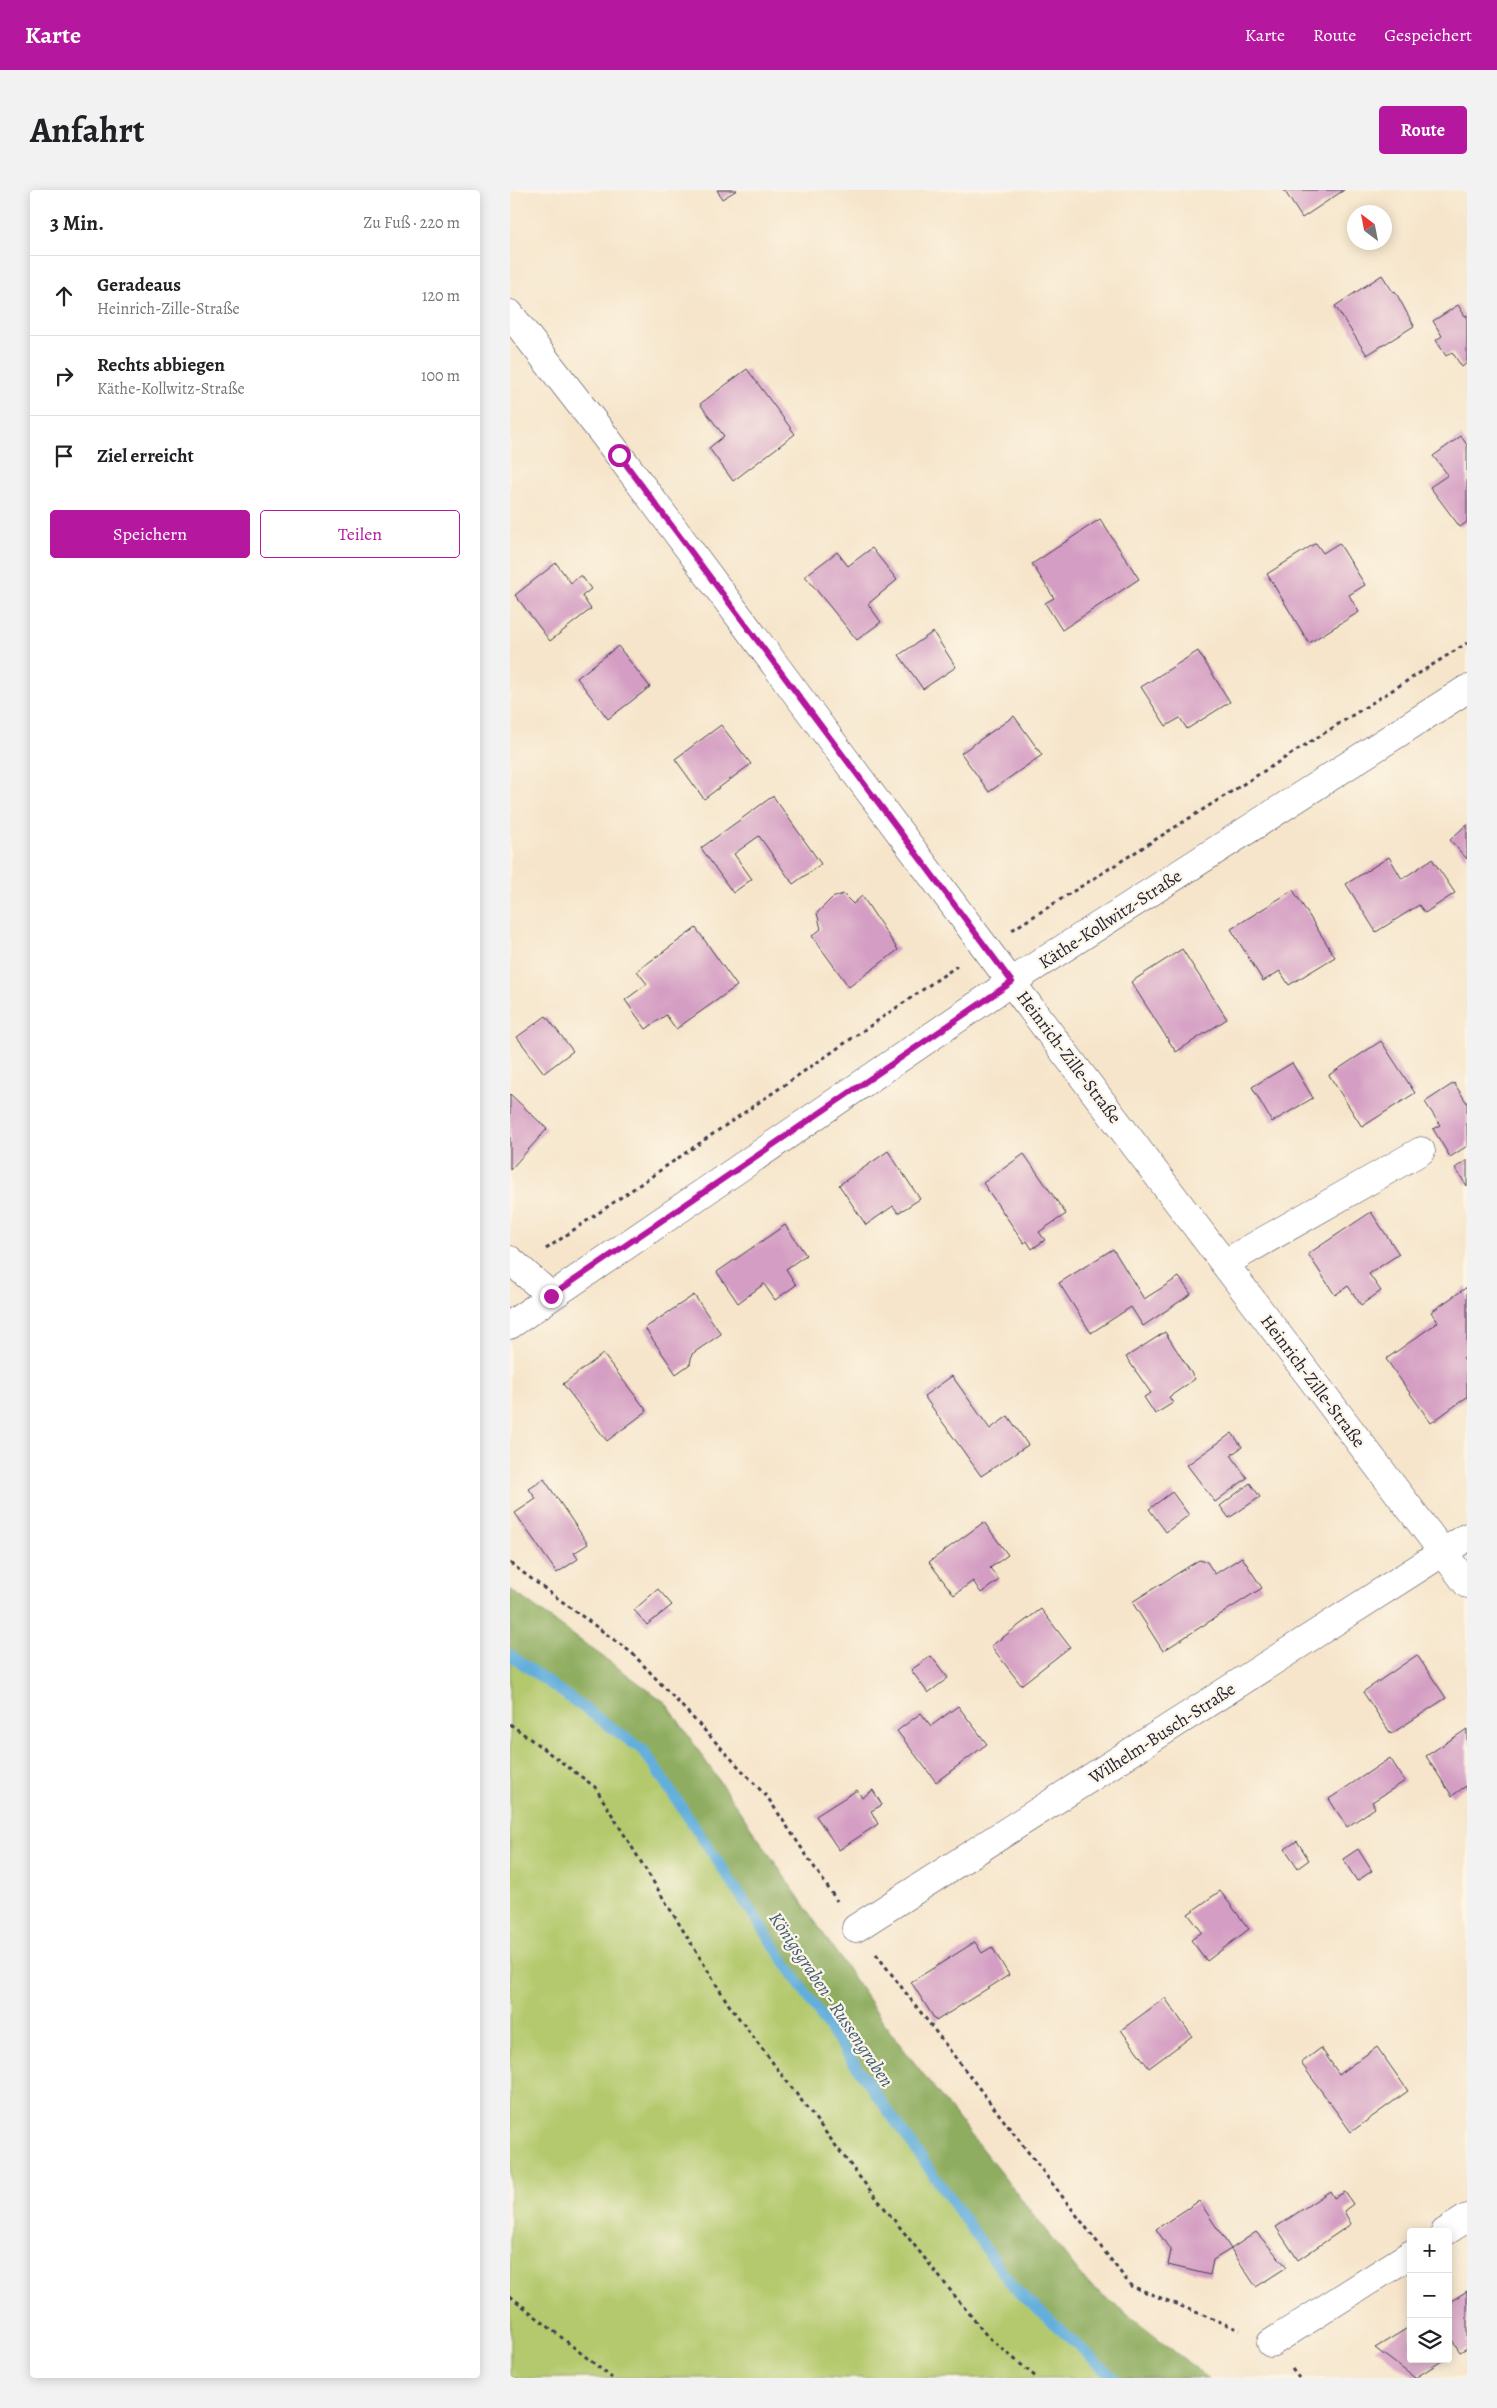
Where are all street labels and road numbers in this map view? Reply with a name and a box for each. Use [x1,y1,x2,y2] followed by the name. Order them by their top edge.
[1034,864,1186,974] street label: Käthe-Kollwitz-Straße
[1011,986,1127,1128] street label: Heinrich-Zille-Straße
[1255,1310,1371,1452] street label: Heinrich-Zille-Straße
[1083,1677,1240,1790] street label: Wilhelm-Busch-Straße

